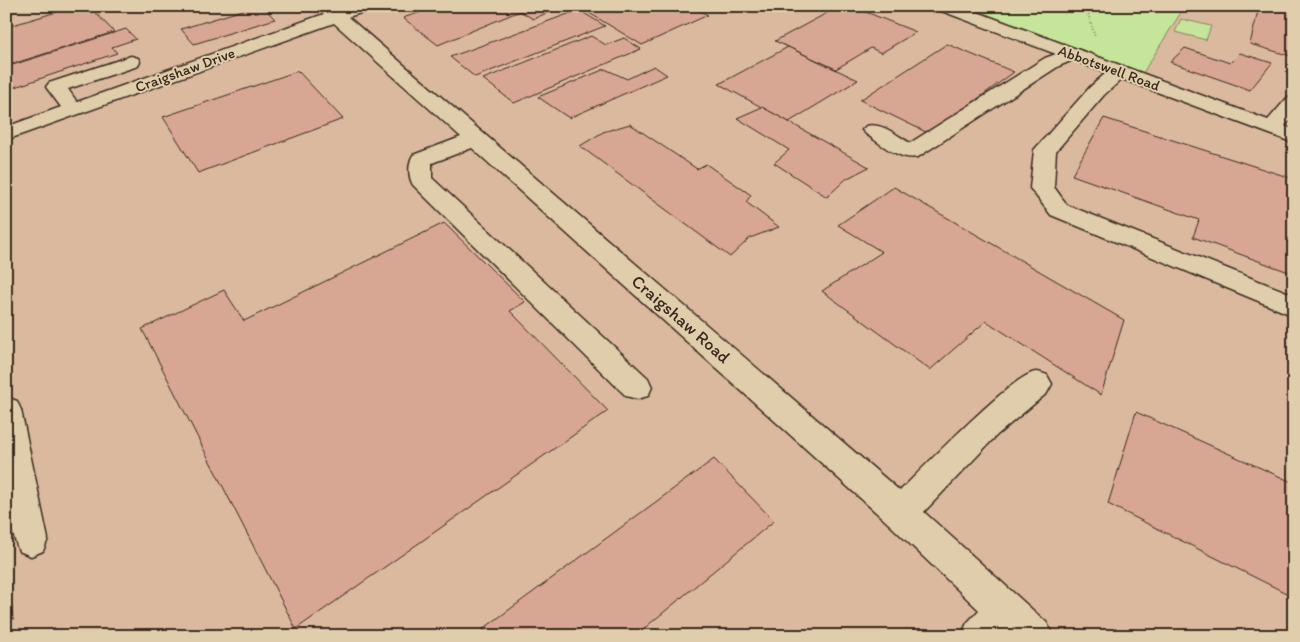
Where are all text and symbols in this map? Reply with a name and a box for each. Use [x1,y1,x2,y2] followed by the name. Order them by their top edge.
[1056,41,1162,95] street label: Abbotswell Road
[133,44,237,96] street label: Craigshaw Drive
[627,270,735,368] street label: Craigshaw Road

